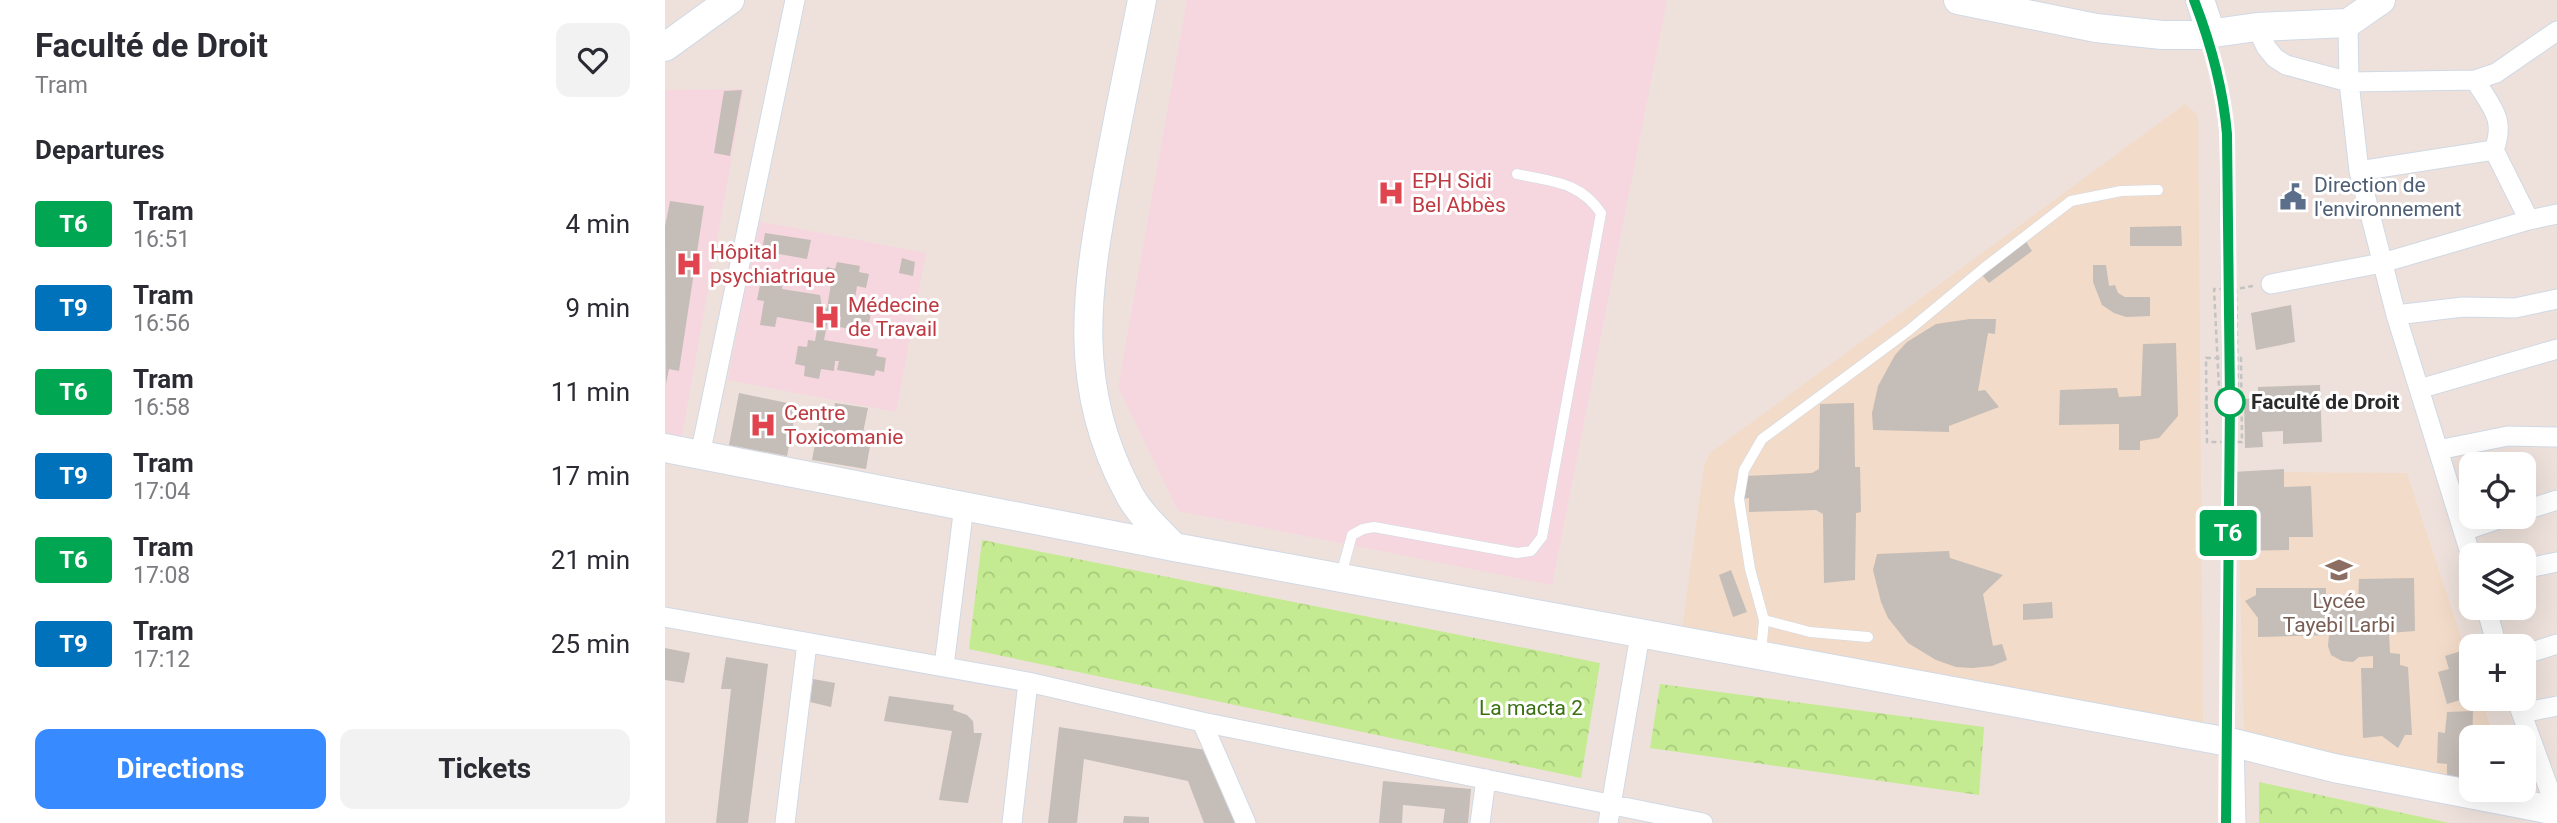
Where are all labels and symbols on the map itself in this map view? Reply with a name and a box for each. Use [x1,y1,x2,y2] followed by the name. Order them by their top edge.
[1412,169,1506,217] place label: EPH Sidi Bel Abbès
[2314,173,2462,221] place label: Direction de l'environnement
[1376,178,1406,208] hospital icon: EPH Sidi Bel Abbès
[2278,182,2308,212] public building icon: Direction de l'environnement
[710,240,835,288] place label: Hôpital psychiatrique
[674,249,704,279] hospital icon: Hôpital psychiatrique
[848,293,939,341] place label: Médecine de Travail
[812,302,842,332] hospital icon: Médecine de Travail
[2215,387,2245,417] marker: Faculté de Droit
[2251,390,2399,414] place label: Faculté de Droit
[784,401,903,449] place label: Centre Toxicomanie
[748,410,778,440] hospital icon: Centre Toxicomanie
[2197,510,2259,556] line badge: T6
[2324,555,2354,585] school or university icon: Lycée Tayebi Larbi
[2283,589,2395,637] place label: Lycée Tayebi Larbi
[1479,696,1583,720] park label: La macta 2

